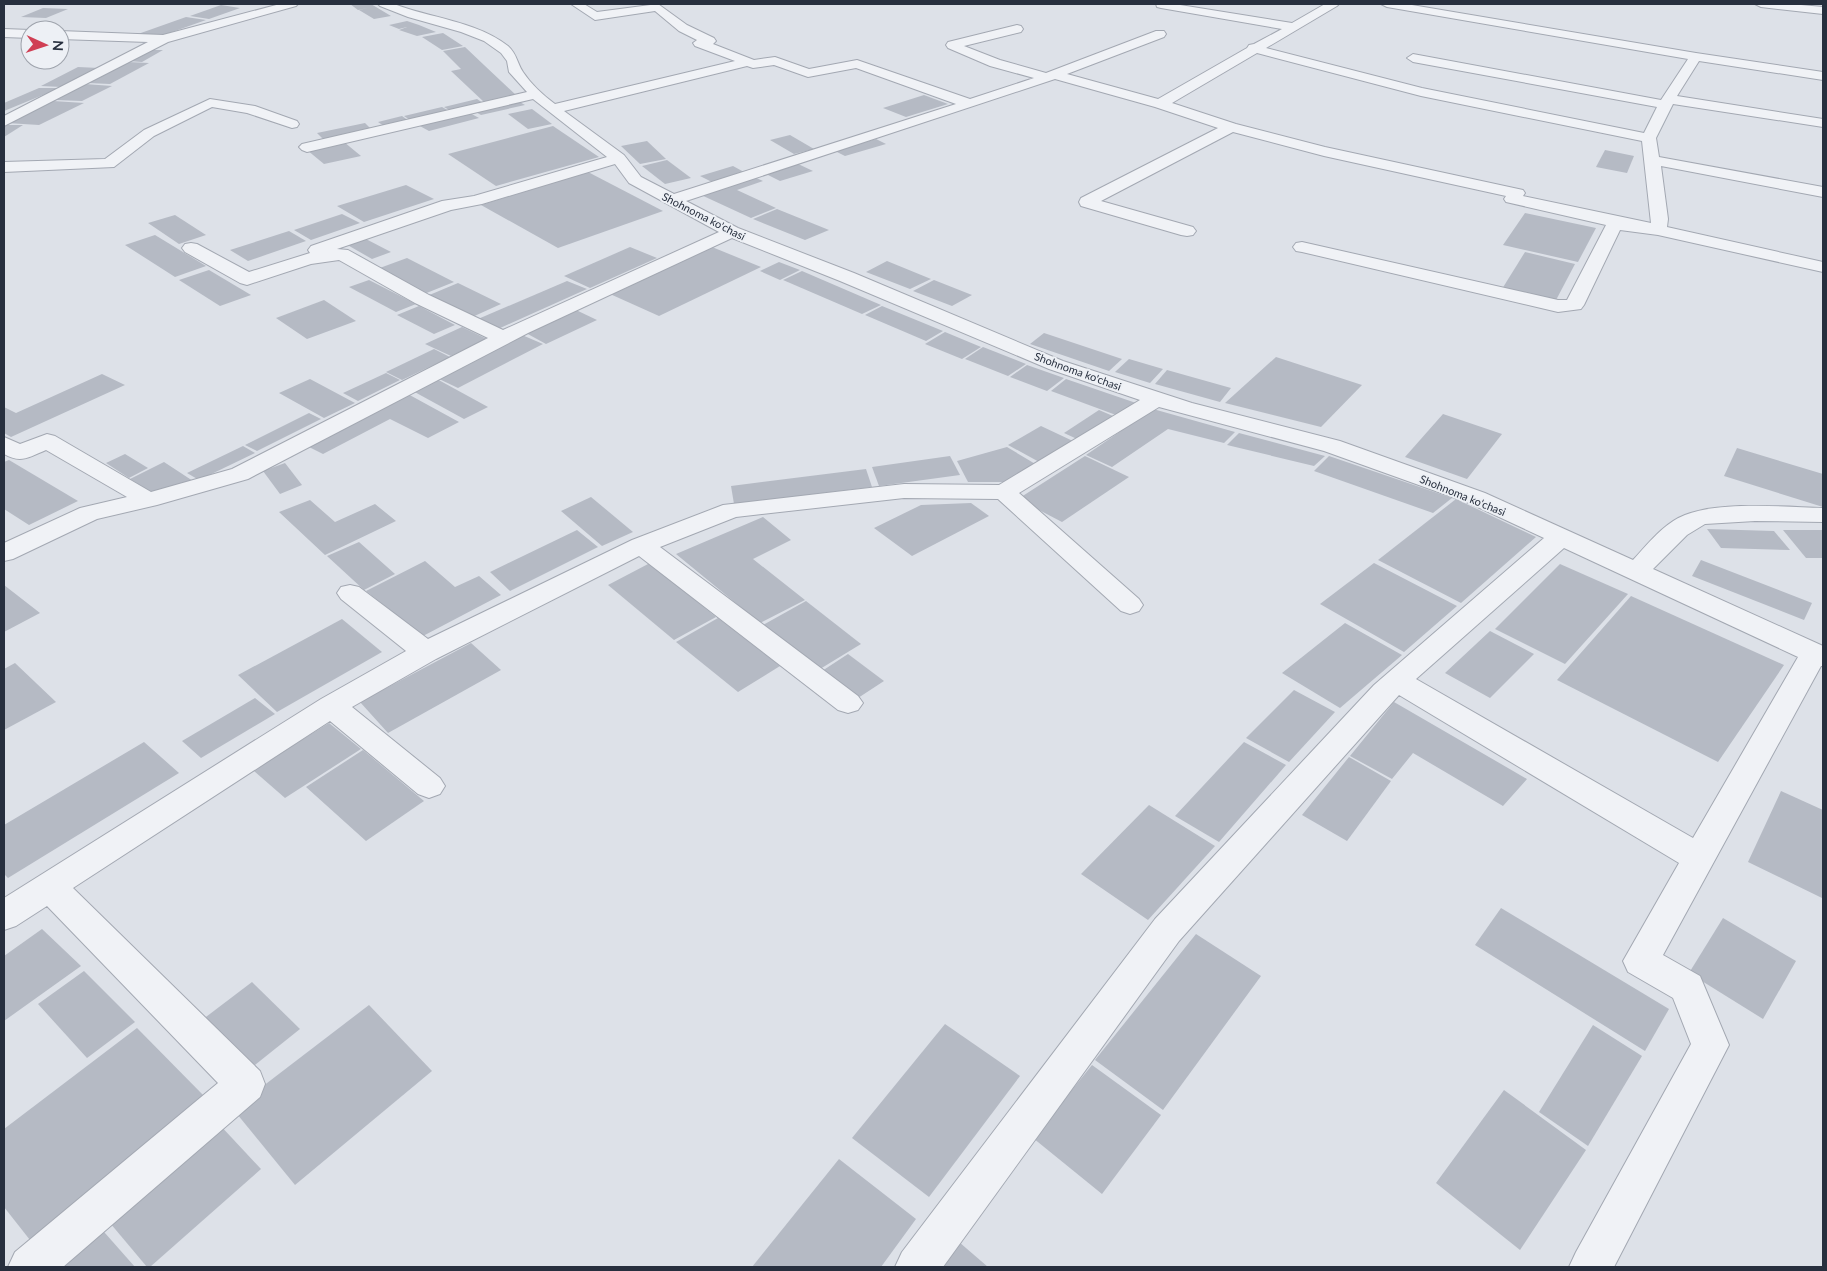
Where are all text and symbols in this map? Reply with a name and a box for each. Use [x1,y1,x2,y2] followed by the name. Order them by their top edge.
[20,20,70,70] north arrow
[50,40,67,52] text: N
[660,189,748,243] street label: Shohnoma ko'chasi
[1033,349,1124,393] street label: Shohnoma ko'chasi
[1418,472,1508,518] street label: Shohnoma ko'chasi

